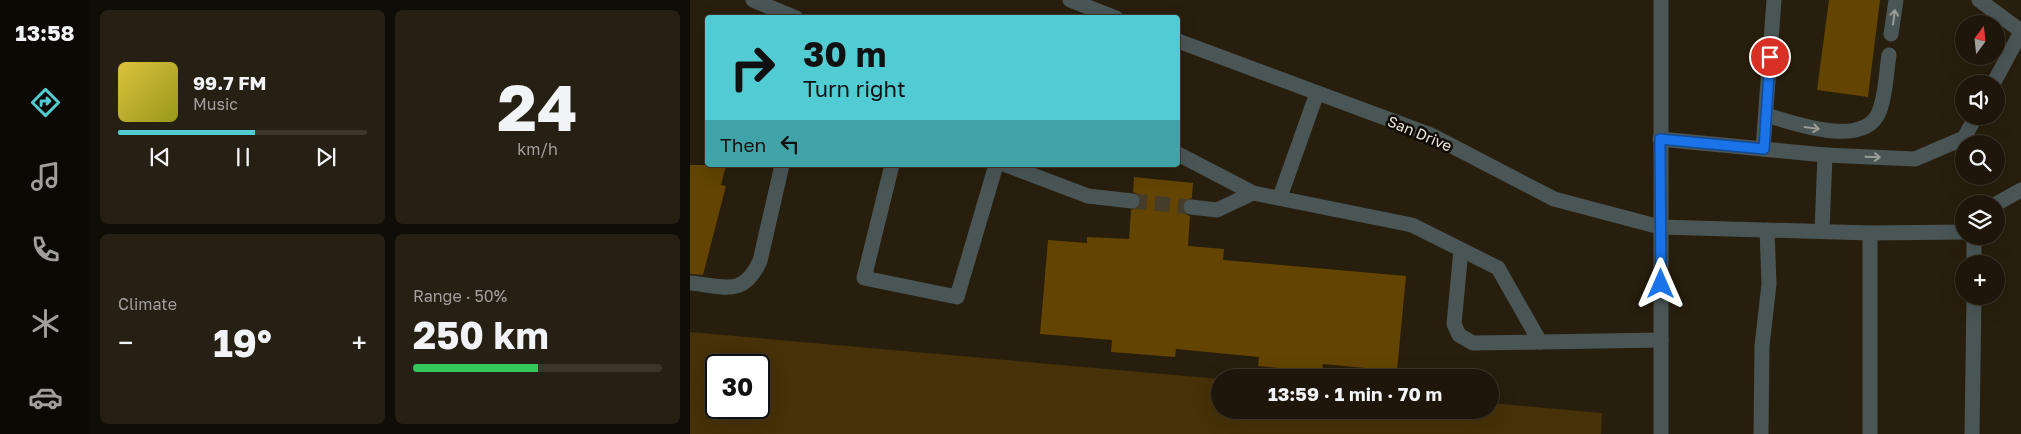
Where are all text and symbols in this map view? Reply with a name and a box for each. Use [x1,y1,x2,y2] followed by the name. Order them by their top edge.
[1889,9,1899,25] one-way arrow
[1955,15,2005,65] north arrow
[1955,15,2005,305] map controls
[15,19,75,46] text: 13:58
[803,33,886,75] text: 30 m
[720,35,785,100] icon: right
[1749,36,1791,78] pin
[1756,43,1784,71] icon: arrive
[497,67,578,145] text: 24
[193,71,267,94] text: 99.7 FM
[803,75,906,102] text: Turn right
[1955,75,2005,125] button: sound
[28,85,63,120] icon: directions
[193,94,238,114] text: Music
[1385,111,1455,155] street label: San Drive
[1804,123,1820,133] one-way arrow
[776,130,804,158] icon: left
[720,133,766,156] text: Then
[1955,135,2005,185] button: search
[517,139,558,159] text: km/h
[146,143,174,171] icon: previous
[229,143,257,171] icon: pause
[312,143,340,171] icon: next
[1865,152,1881,161] one-way arrow
[28,159,63,194] icon: music
[1955,195,2005,245] button: layers
[28,232,63,267] icon: phone
[1955,255,2005,305] button: +
[1634,257,1686,309] position arrow
[413,286,507,306] text: Range · 50%
[118,294,177,314] text: Climate
[28,306,63,341] icon: climate
[413,312,549,357] text: 250 km
[213,320,272,365] text: 19°
[118,326,133,359] text: −
[352,326,367,359] text: +
[705,354,770,419] speed limit sign: 30
[28,380,63,415] icon: car
[1268,382,1442,405] text: 13:59 · 1 min · 70 m

